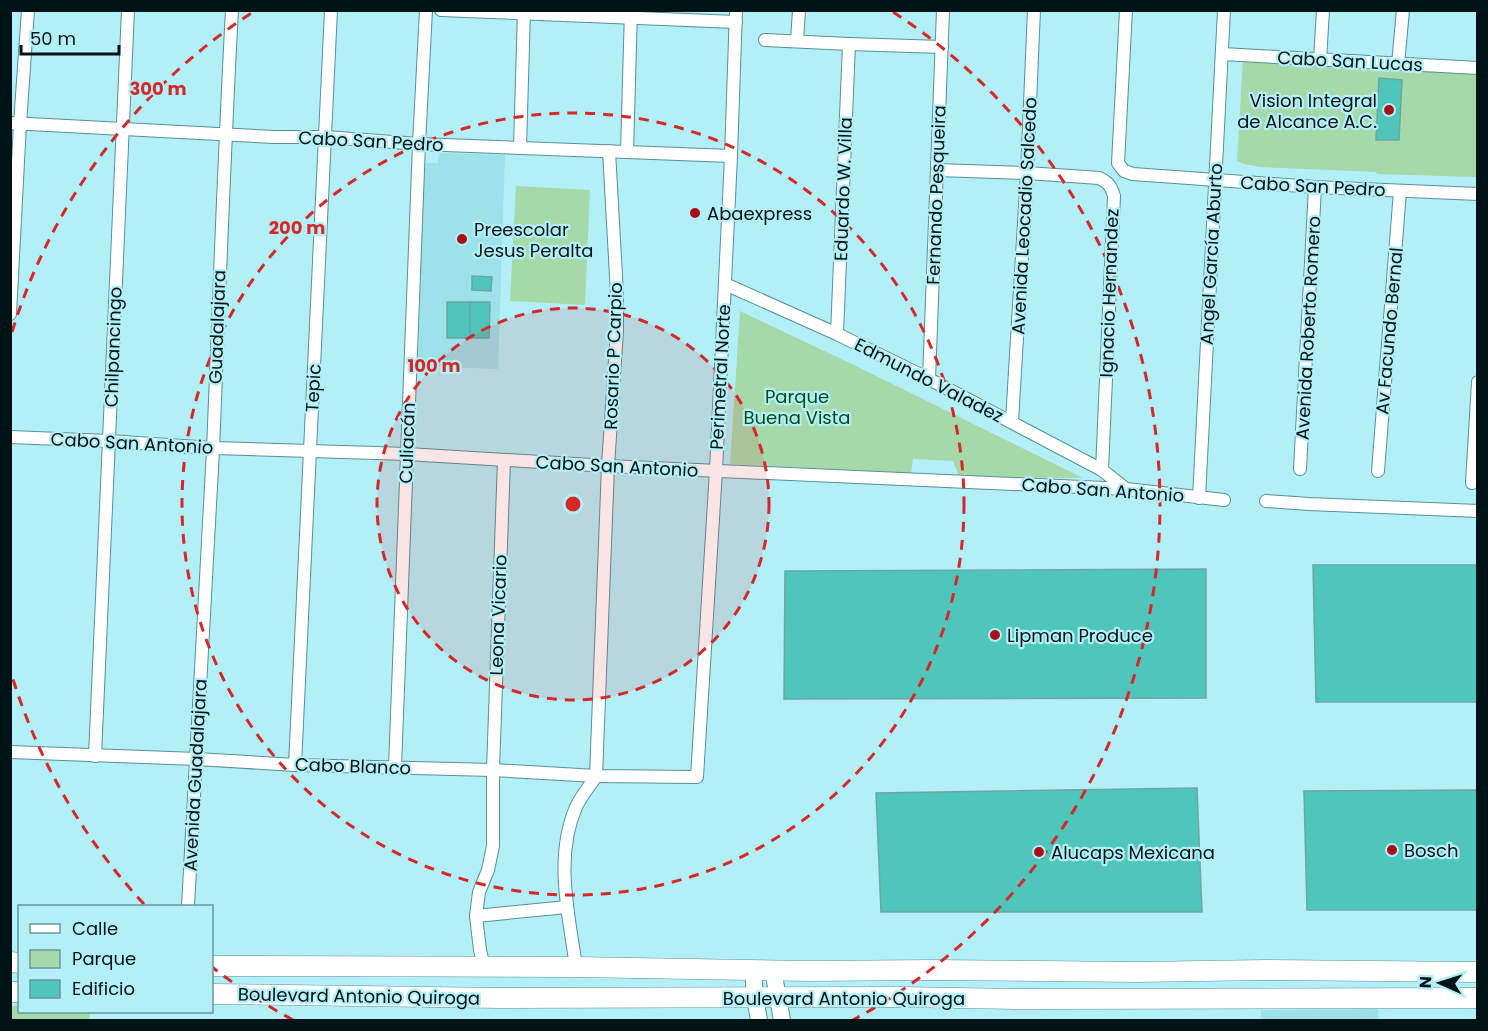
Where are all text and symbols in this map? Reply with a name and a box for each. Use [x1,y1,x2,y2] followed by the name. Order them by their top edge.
[21,18,118,56] scale bar
[30,26,76,51] text: 50 m
[1277,45,1423,77] street label: Cabo San Lucas
[129,76,187,101] text: 300 m
[1237,88,1377,134] place label: Vision Integral de Alcance A.C.
[1005,97,1043,335] street label: Avenida Leocadio Salcedo
[1382,103,1396,117] marker: Vision Integral de Alcance A.C.
[920,105,952,285] street label: Fernando Pesqueira
[828,117,858,261] street label: Eduardo W. Villa
[298,125,444,157] street label: Cabo San Pedro
[1194,162,1228,346] street label: Angel García Aburto
[1240,170,1386,202] street label: Cabo San Pedro
[707,201,812,226] place label: Abaexpress
[688,206,702,220] marker: Abaexpress
[1094,208,1124,378] street label: Ignacio Hernandez
[269,215,325,240] text: 200 m
[1290,215,1326,441] street label: Avenida Roberto Romero
[474,217,593,263] place label: Preescolar Jesus Peralta
[455,232,469,246] marker: Preescolar Jesus Peralta
[1369,246,1409,416] street label: Av Facundo Bernal
[203,270,231,384] street label: Guadalajara
[598,282,628,430] street label: Rosario P Carpio
[98,286,128,408] street label: Chilpancingo
[704,304,736,450] street label: Perimetral Norte
[850,332,1008,428] street label: Edmundo Valadez
[407,353,461,378] text: 100 m
[299,363,327,413] street label: Tepic
[744,384,850,430] park label: Parque Buena Vista
[393,402,421,484] street label: Culiacán
[50,426,214,460] street label: Cabo San Antonio
[535,449,699,483] street label: Cabo San Antonio
[1021,472,1185,508] street label: Cabo San Antonio
[563,494,583,514] centre of rings
[483,554,513,676] street label: Leona Vicario
[1007,623,1153,648] place label: Lipman Produce
[988,628,1002,642] marker: Lipman Produce
[177,678,213,872] street label: Avenida Guadalajara
[295,751,411,781] street label: Cabo Blanco
[1404,838,1458,863] place label: Bosch
[1051,840,1215,865] place label: Alucaps Mexicana
[1385,843,1399,857] marker: Bosch
[1032,845,1046,859] marker: Alucaps Mexicana
[18,905,213,1013] legend
[72,916,118,941] text: Calle
[72,946,136,971] text: Parque
[1410,953,1470,1013] north arrow
[72,976,135,1001] text: Edificio
[1414,976,1437,989] text: N
[238,981,480,1011] street label: Boulevard Antonio Quiroga
[723,986,965,1011] street label: Boulevard Antonio Quiroga

